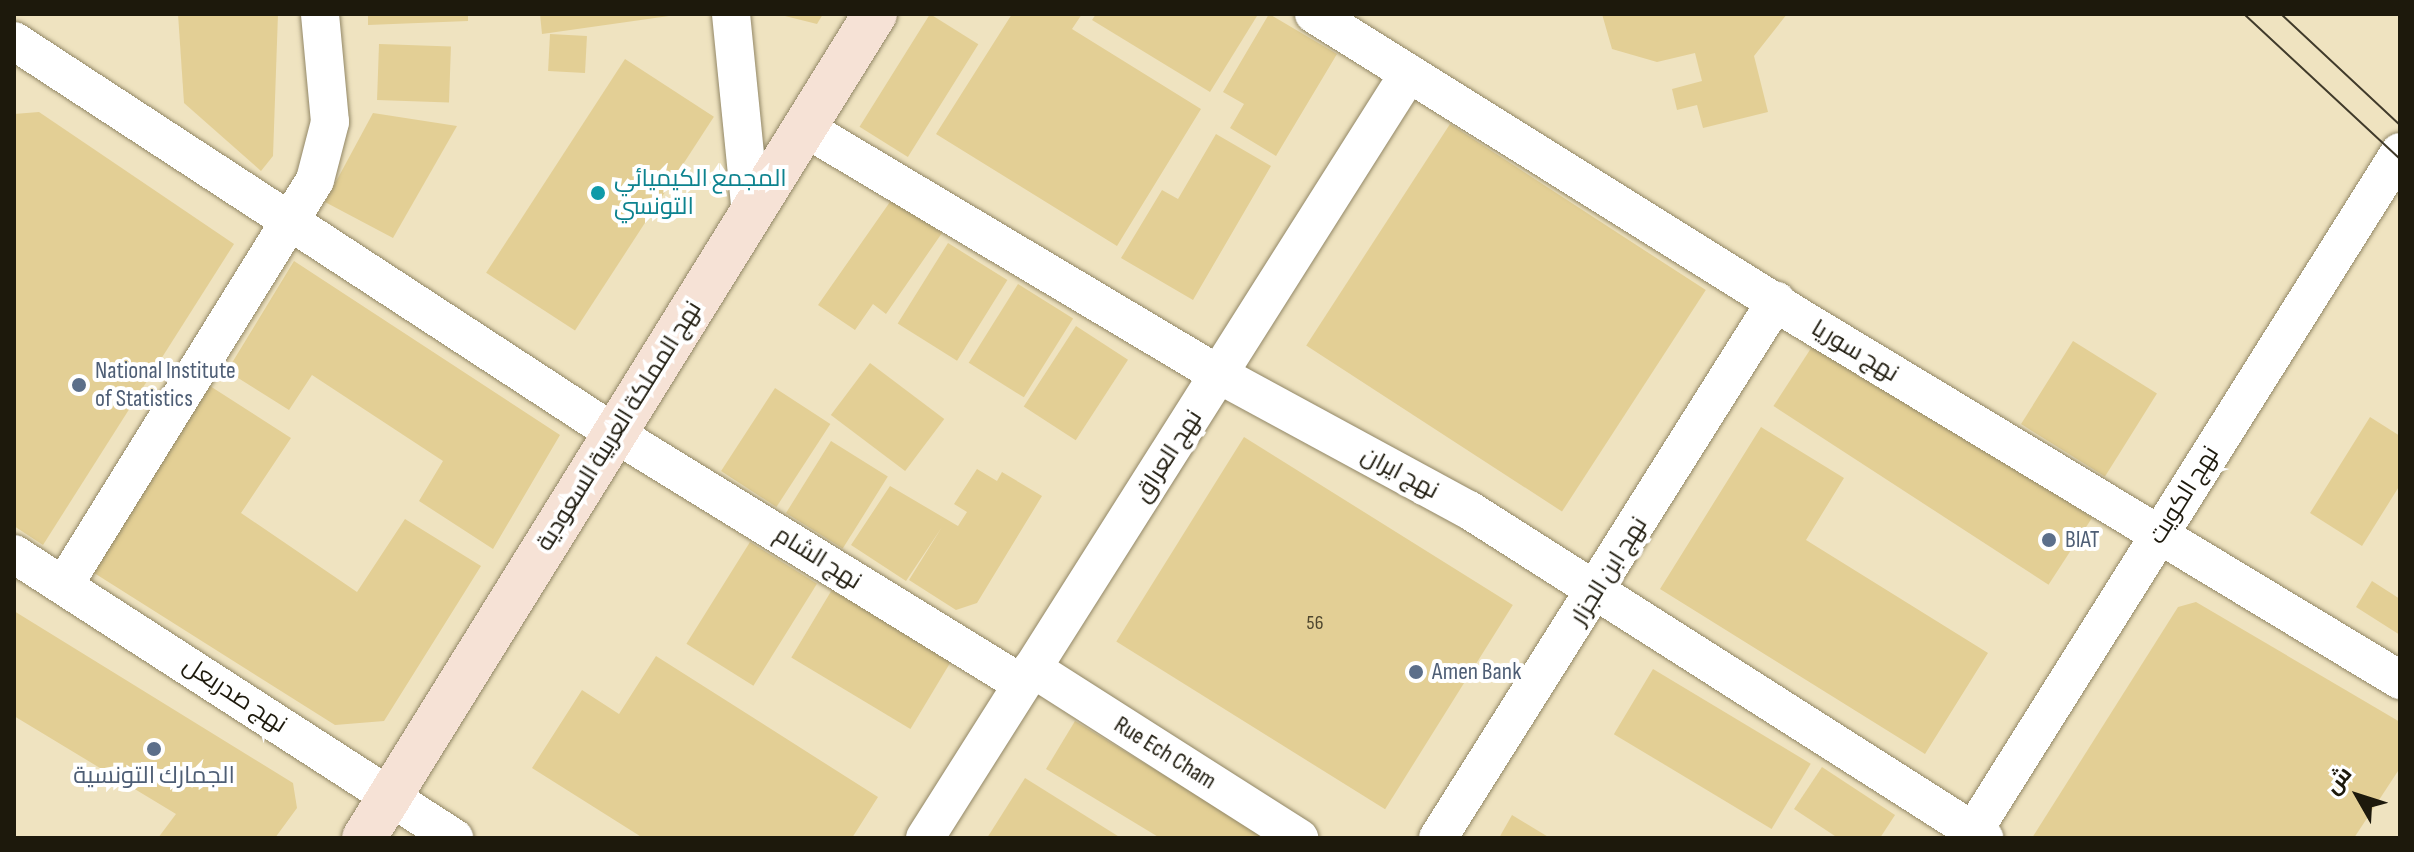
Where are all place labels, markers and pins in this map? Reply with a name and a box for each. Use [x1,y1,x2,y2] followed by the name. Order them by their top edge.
[614,165,787,221] place label: المجمع الكيميائي التونسي
[589,184,607,202] marker: المجمع الكيميائي التونسي
[95,357,236,413] place label: National Institute of Statistics
[70,376,88,394] marker: National Institute of Statistics
[2065,526,2100,554] place label: BIAT
[2040,531,2058,549] marker: BIAT
[1432,658,1521,686] place label: Amen Bank
[1407,663,1425,681] marker: Amen Bank
[145,740,163,758] marker: الجمارك التونسية
[73,762,235,790] place label: الجمارك التونسية

